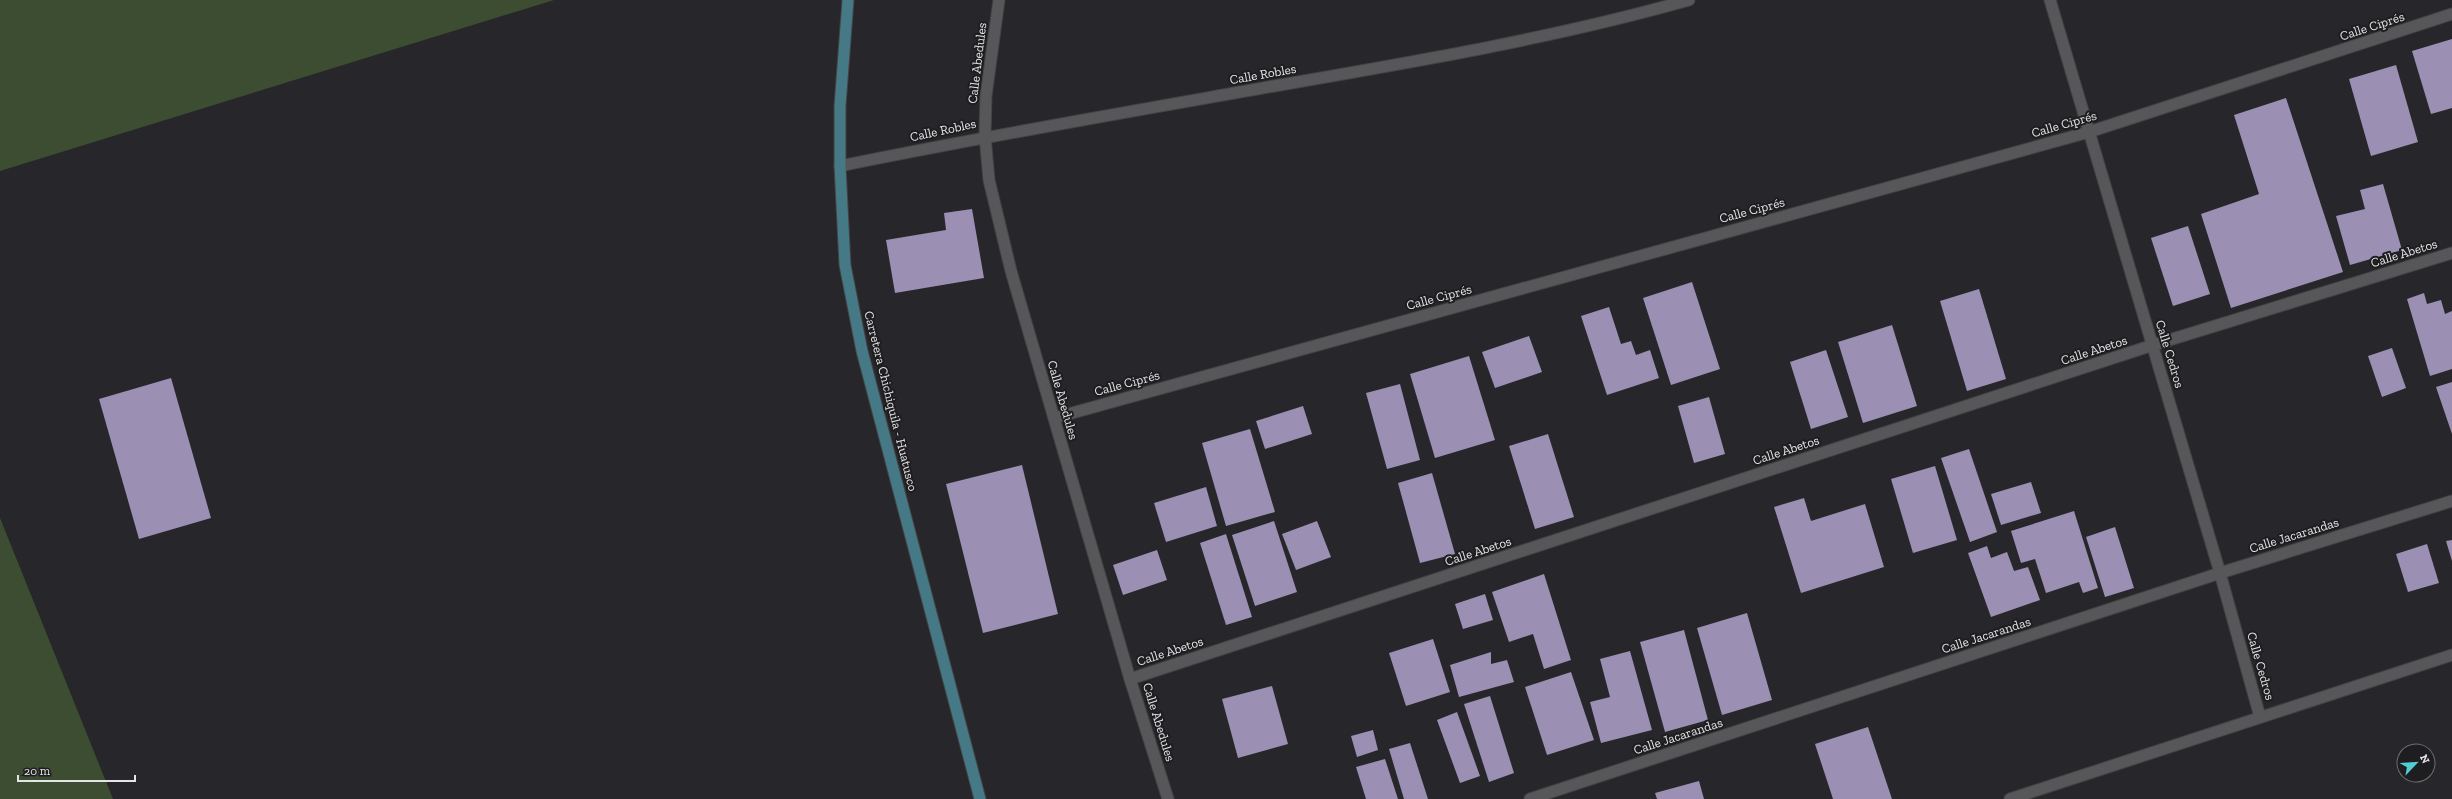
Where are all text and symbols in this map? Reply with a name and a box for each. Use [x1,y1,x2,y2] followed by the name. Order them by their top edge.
[2338,8,2407,44] street label: Calle Ciprés
[965,21,989,104] street label: Calle Abedules
[1229,61,1298,87] street label: Calle Robles
[2030,107,2099,140] street label: Calle Ciprés
[908,116,978,144] street label: Calle Robles
[1718,194,1787,226] street label: Calle Ciprés
[2369,236,2439,270] street label: Calle Abetos
[1405,281,1474,313] street label: Calle Ciprés
[861,309,921,493] street label: Carretera Chichiquila - Huatusco
[2153,318,2188,390] street label: Calle Cedros
[2059,332,2129,368] street label: Calle Abetos
[1045,359,1082,441] street label: Calle Abedules
[1093,367,1162,399] street label: Calle Ciprés
[1751,432,1821,468] street label: Calle Abetos
[2247,514,2341,556] street label: Calle Jacarandas
[1443,533,1513,569] street label: Calle Abetos
[1940,613,2033,656] street label: Calle Jacarandas
[2244,630,2278,702] street label: Calle Cedros
[1135,633,1205,669] street label: Calle Abetos
[1140,681,1178,763] street label: Calle Abedules
[1632,714,1725,757] street label: Calle Jacarandas
[2396,743,2436,783] north arrow
[2417,752,2433,766] text: N
[18,757,135,783] scale bar
[24,764,51,778] text: 20 m

